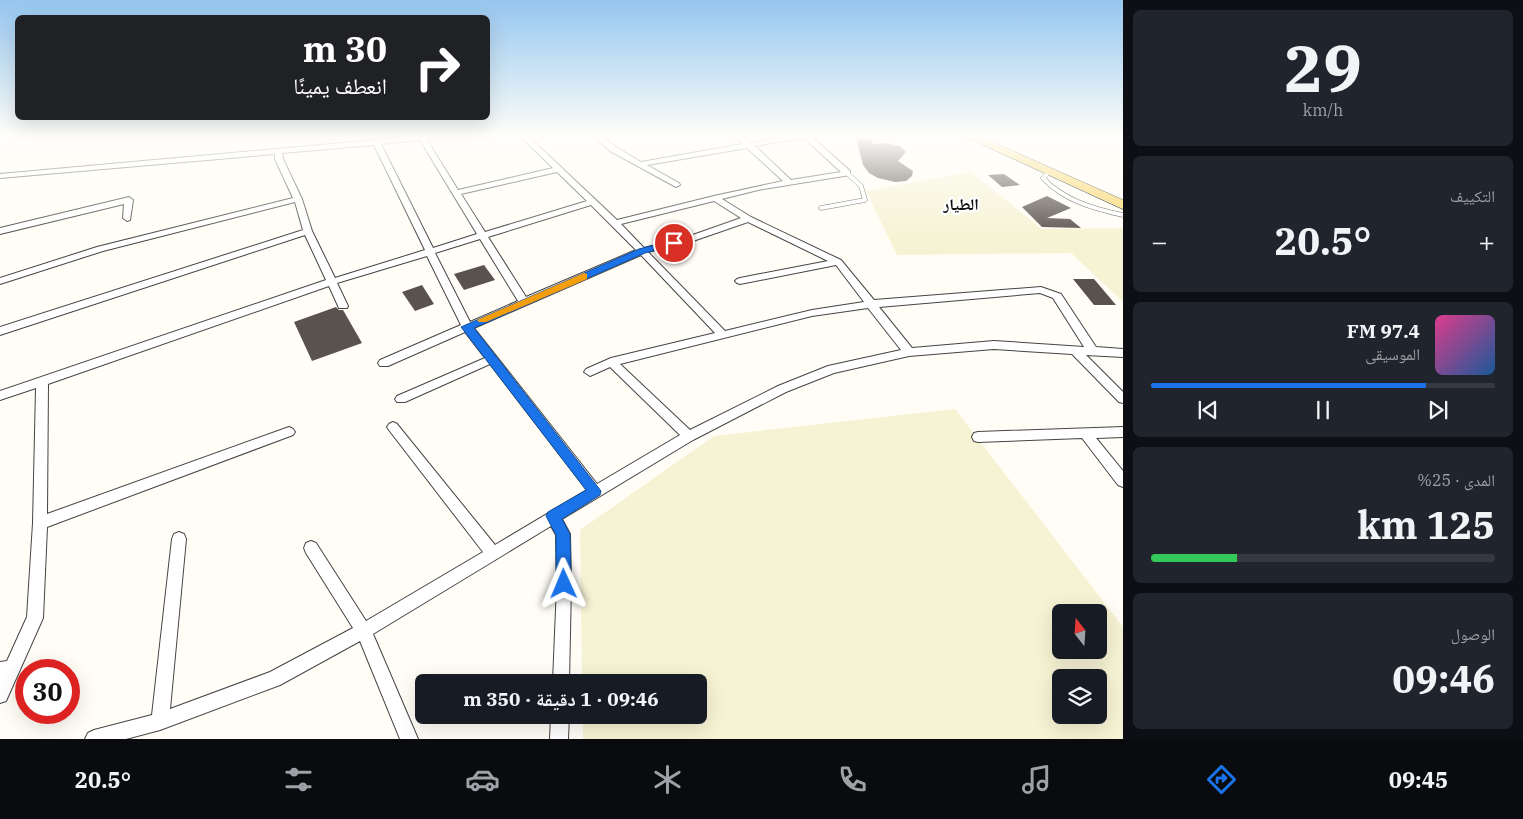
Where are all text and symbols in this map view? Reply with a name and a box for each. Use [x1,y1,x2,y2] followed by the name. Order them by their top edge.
[1284,25,1362,110] text: 29
[303,26,387,72] text: 30 m
[405,35,470,100] icon: right
[293,71,387,100] text: انعطف يمينًا
[1303,100,1343,120] text: km/h
[1450,186,1495,206] text: التكييف
[942,194,979,214] district label: الطيار
[1275,216,1371,265] text: 20.5°
[653,222,695,264] pin
[1151,223,1168,260] text: −
[1478,223,1495,260] text: +
[660,229,688,257] icon: arrive
[1347,319,1420,343] text: 97.4 FM
[1365,344,1420,364] text: الموسيقى
[1194,396,1222,424] icon: previous
[1309,396,1337,424] icon: pause
[1424,396,1452,424] icon: next
[1417,470,1495,490] text: المدى · 25%
[1357,500,1495,549] text: 125 km
[537,557,589,609] position arrow
[1052,604,1108,659] north arrow
[1052,604,1107,724] map controls
[1451,624,1495,644] text: الوصول
[1392,654,1495,703] text: 09:46
[15,659,80,724] speed limit sign: 30
[1052,669,1107,724] button: layers
[463,687,659,711] text: 09:46 · 1 دقيقة · 350 m
[281,762,316,797] icon: filters
[465,762,500,797] icon: car
[650,762,685,797] icon: climate
[835,762,870,797] icon: phone
[1019,762,1054,797] icon: music
[1204,762,1239,797] icon: directions
[75,765,131,794] text: 20.5°
[1389,765,1448,794] text: 09:45

